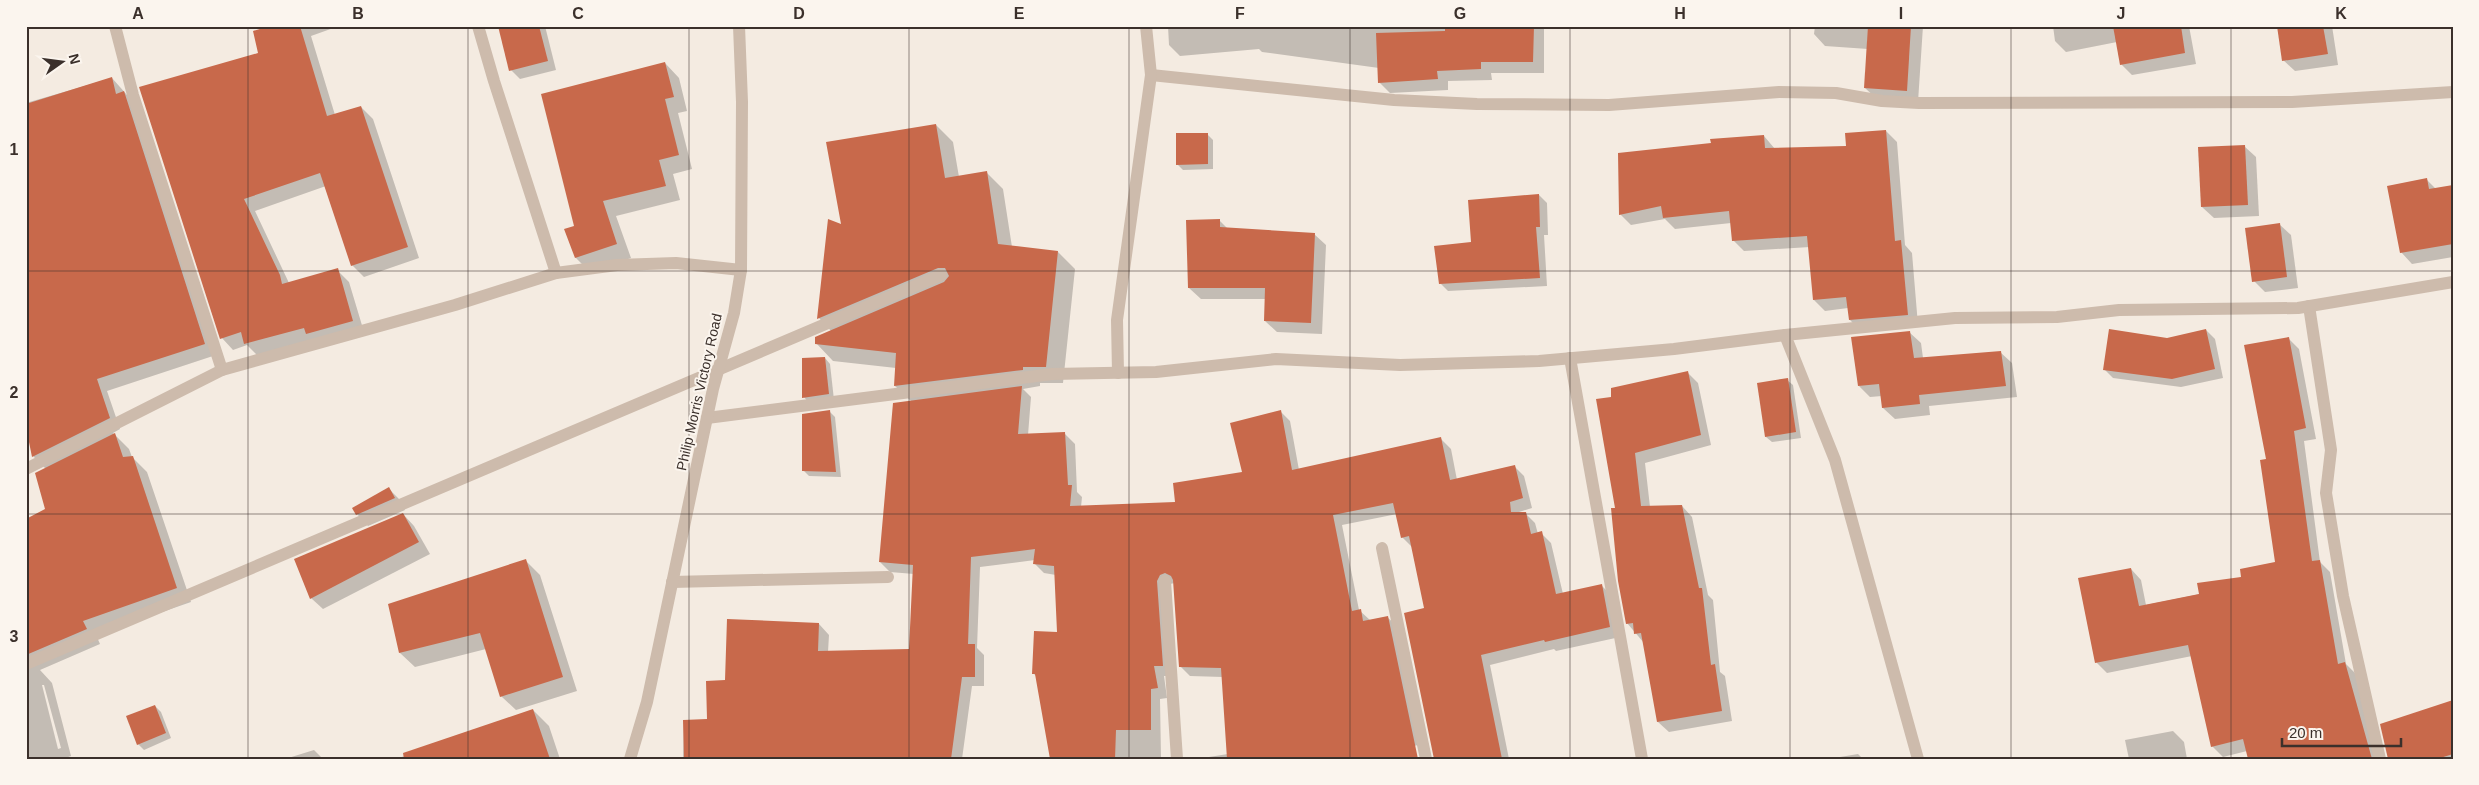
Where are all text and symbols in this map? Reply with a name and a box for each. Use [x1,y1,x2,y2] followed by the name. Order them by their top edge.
[132,5,144,22] text: A
[352,5,364,22] text: B
[572,5,584,22] text: C
[793,5,805,22] text: D
[1014,5,1025,22] text: E
[1235,5,1245,22] text: F
[1454,5,1466,22] text: G
[1674,5,1686,22] text: H
[1899,5,1903,22] text: I
[2117,5,2125,22] text: J
[2335,5,2347,22] text: K
[38,38,88,88] north arrow
[66,52,84,66] text: N
[10,141,19,158] text: 1
[673,312,725,472] street label: Philip Morris Victory Road
[10,384,19,401] text: 2
[10,628,19,645] text: 3
[2282,715,2400,747] scale bar
[2289,724,2322,741] text: 20 m

